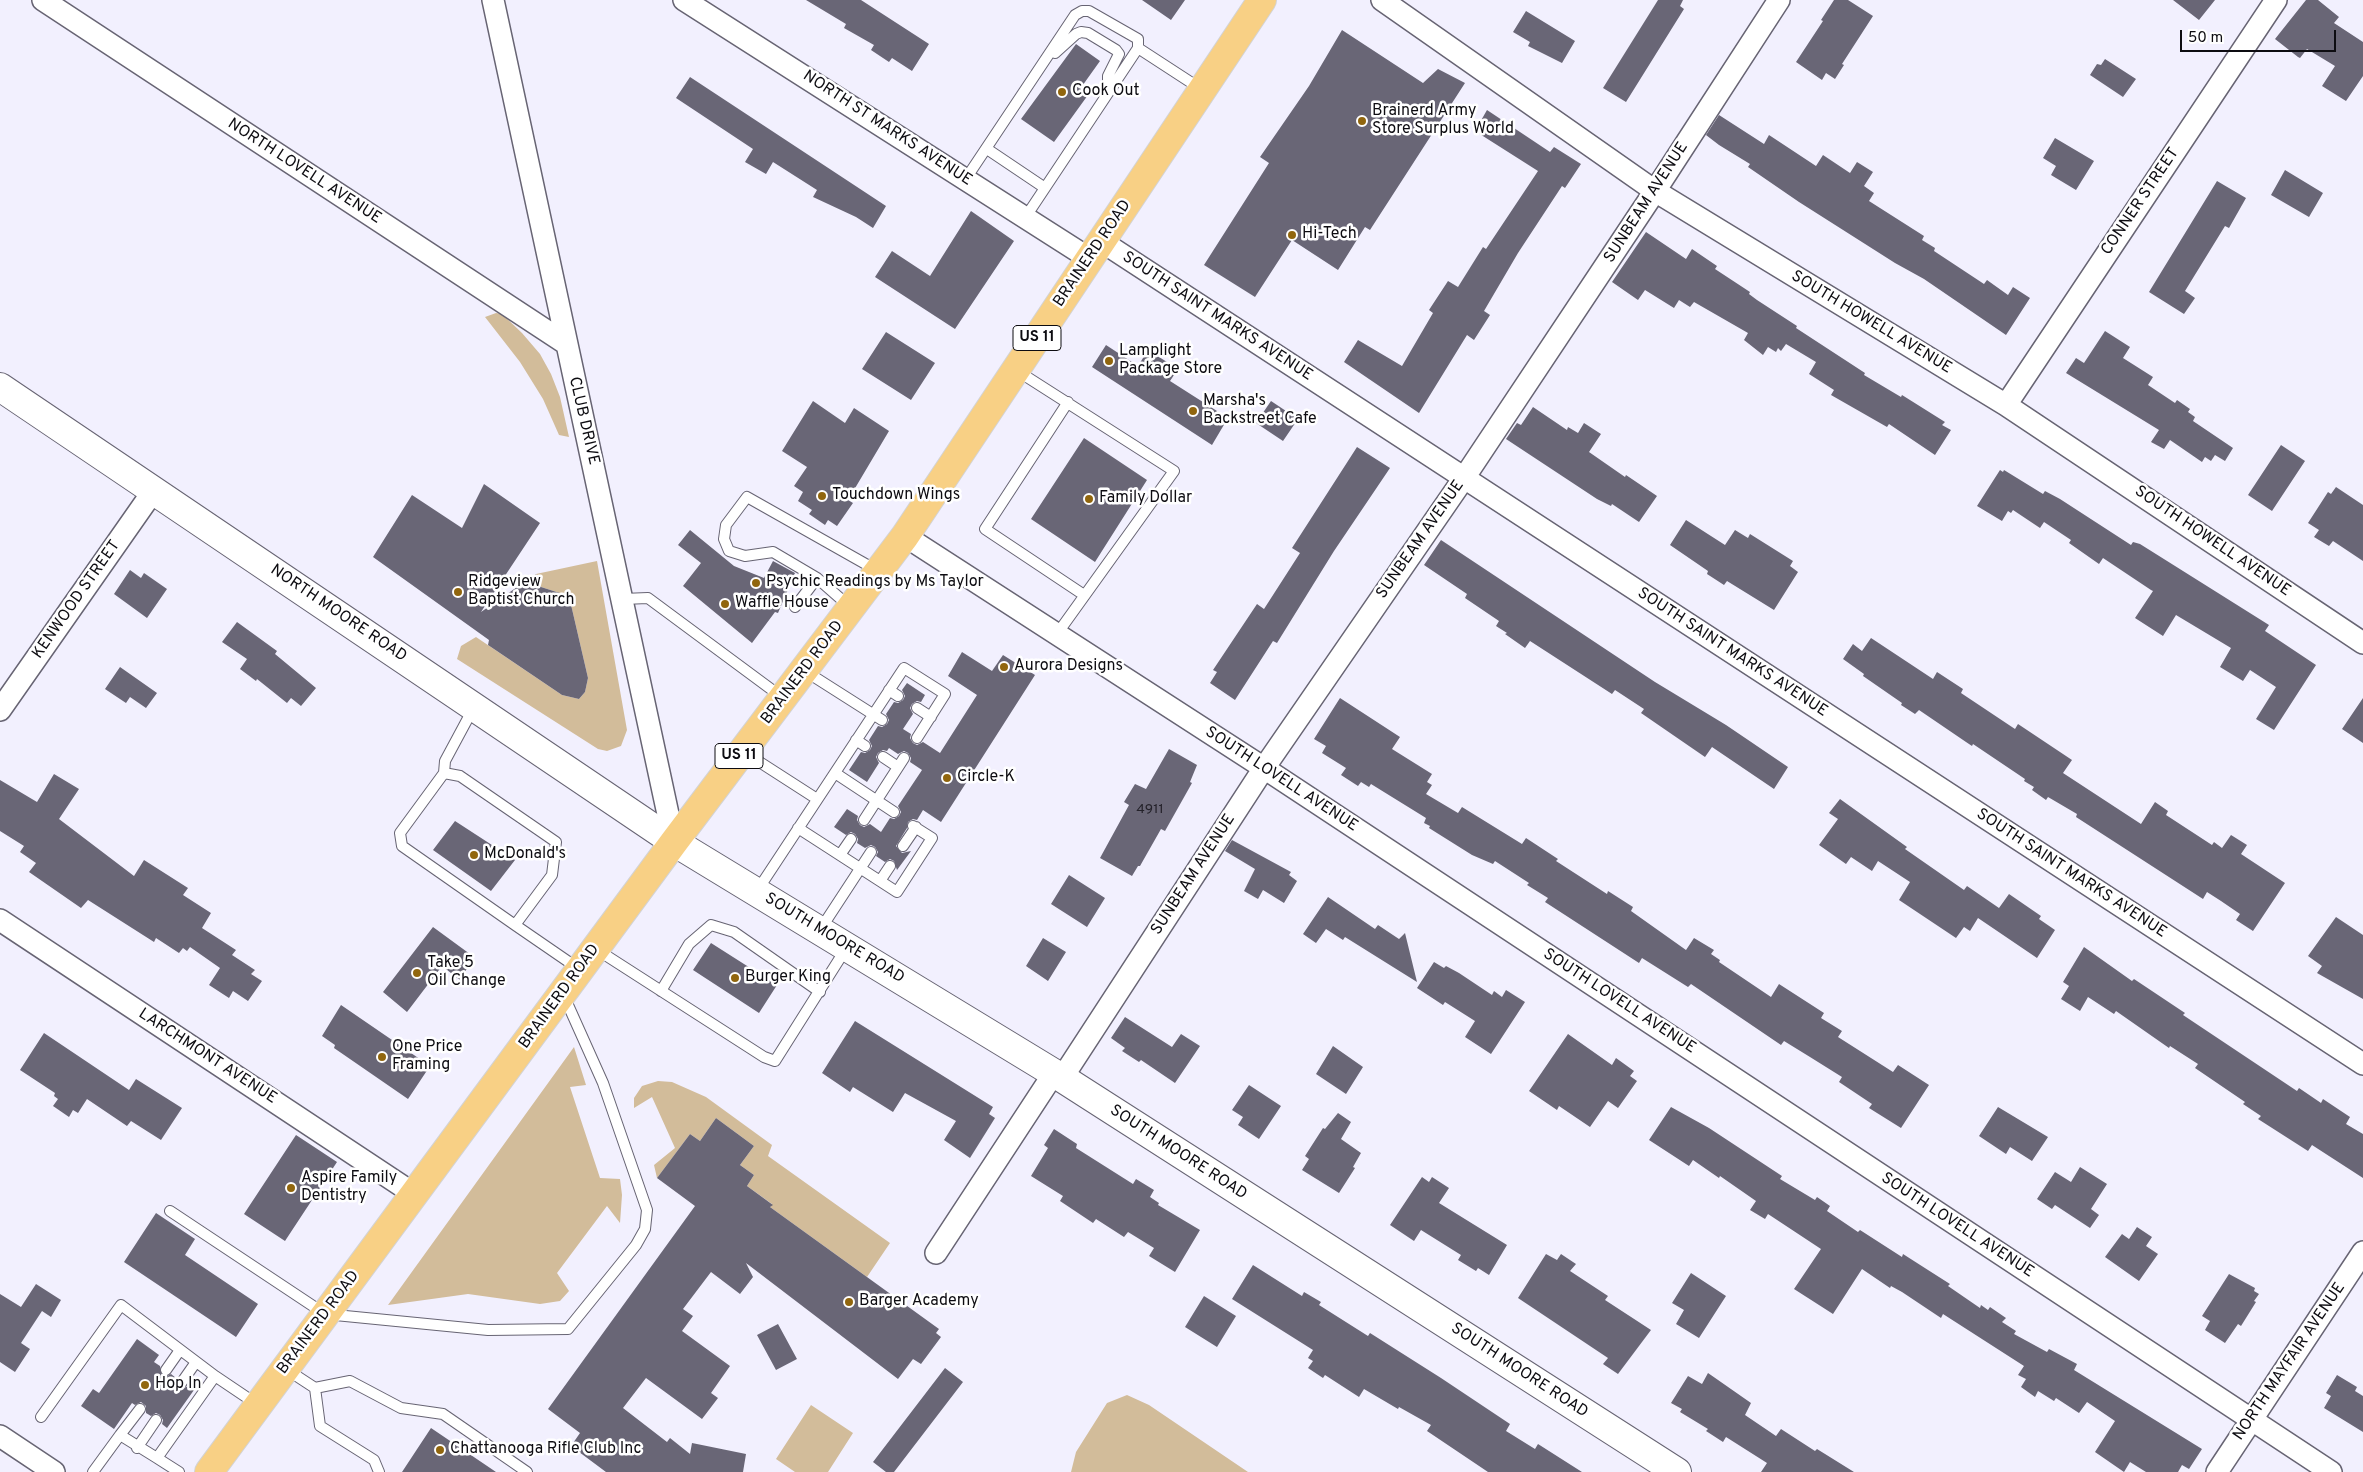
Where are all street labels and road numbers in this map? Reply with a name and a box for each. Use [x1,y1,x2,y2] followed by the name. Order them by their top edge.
[799,67,975,191] street label: NORTH ST MARKS AVENUE
[224,115,384,229] street label: NORTH LOVELL AVENUE
[1601,139,1693,267] street label: SUNBEAM AVENUE
[2098,145,2184,259] street label: CONNER STREET
[1050,197,1136,311] street label: BRAINERD ROAD
[1118,248,1316,386] street label: SOUTH SAINT MARKS AVENUE
[1787,267,1955,379] street label: SOUTH HOWELL AVENUE
[1013,326,1061,350] road number: US 11
[564,375,602,467] street label: CLUB DRIVE
[1373,477,1469,603] street label: SUNBEAM AVENUE
[2130,483,2294,601] street label: SOUTH HOWELL AVENUE
[29,537,125,663] street label: KENWOOD STREET
[266,561,410,667] street label: NORTH MOORE ROAD
[1633,584,1831,722] street label: SOUTH SAINT MARKS AVENUE
[758,617,848,729] street label: BRAINERD ROAD
[1201,723,1361,837] street label: SOUTH LOVELL AVENUE
[715,744,763,768] road number: US 11
[1972,805,2170,943] street label: SOUTH SAINT MARKS AVENUE
[1148,811,1240,939] street label: SUNBEAM AVENUE
[761,890,907,988] street label: SOUTH MOORE ROAD
[516,941,604,1053] street label: BRAINERD ROAD
[1539,945,1699,1059] street label: SOUTH LOVELL AVENUE
[134,1005,280,1109] street label: LARCHMONT AVENUE
[1106,1101,1250,1205] street label: SOUTH MOORE ROAD
[1877,1169,2037,1283] street label: SOUTH LOVELL AVENUE
[274,1267,364,1379] street label: BRAINERD ROAD
[2230,1279,2350,1445] street label: NORTH MAYFAIR AVENUE
[1447,1319,1591,1423] street label: SOUTH MOORE ROAD

